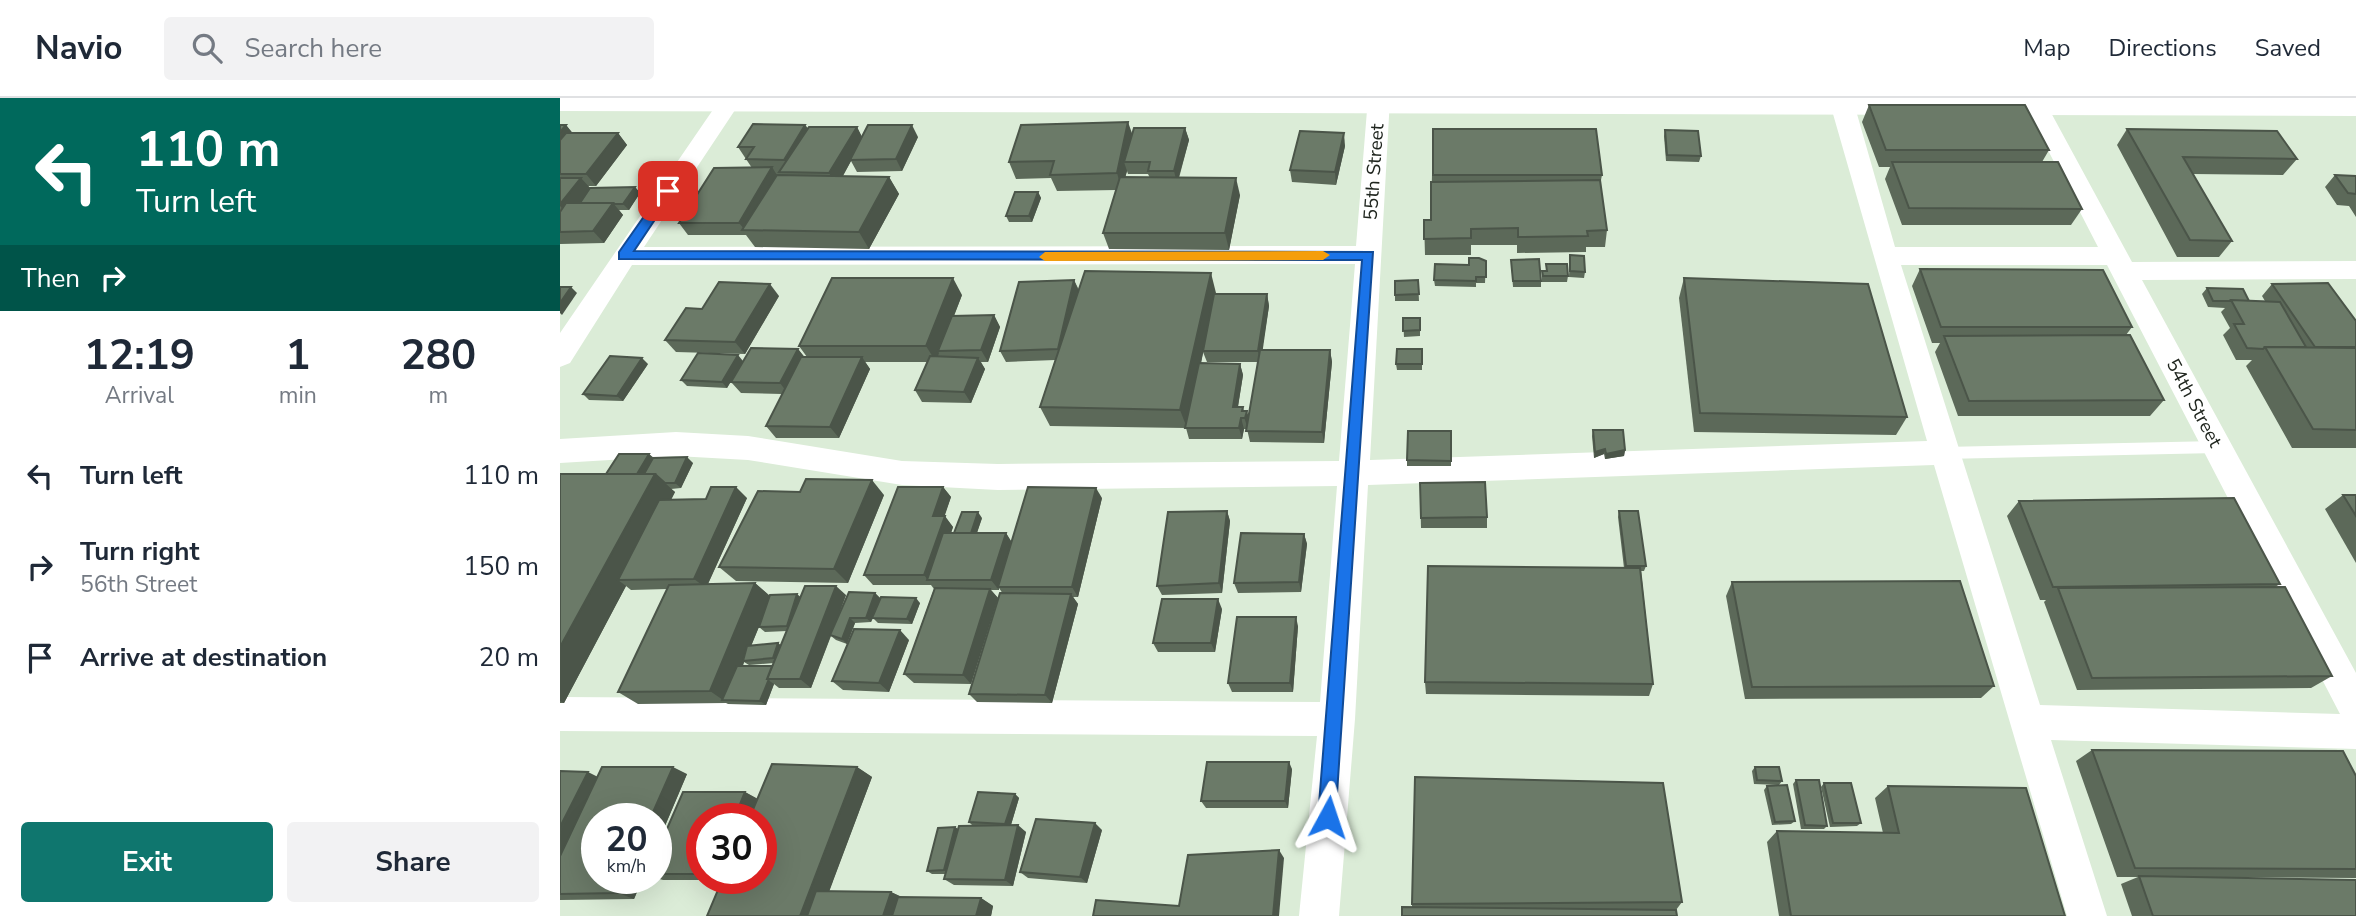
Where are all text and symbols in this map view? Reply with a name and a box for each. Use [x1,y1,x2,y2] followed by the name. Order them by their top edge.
[164,17,654,80] search box
[35,26,122,71] text: Navio
[188,29,226,67] icon: search
[244,31,382,66] text: Search here
[2023,32,2070,64] text: Map
[2108,32,2217,64] text: Directions
[2255,32,2321,64] text: Saved
[136,116,280,183] text: 110 m
[1358,122,1390,221] street label: 55th Street
[21,126,112,217] icon: left
[638,161,698,221] pin
[649,172,687,210] icon: arrive
[136,180,256,223] text: Turn left
[94,259,132,297] icon: right
[21,261,80,296] text: Then
[84,327,195,384] text: 12:19
[285,327,310,384] text: 1
[401,327,476,384] text: 280
[2160,354,2228,452] street label: 54th Street
[105,380,174,411] text: Arrival
[279,380,317,411] text: min
[429,380,448,411] text: m
[21,457,59,495] icon: left
[80,458,183,493] text: Turn left
[463,458,539,493] text: 110 m
[80,534,199,569] text: Turn right
[21,548,59,586] icon: right
[463,549,539,584] text: 150 m
[80,569,197,600] text: 56th Street
[21,639,59,677] icon: arrive
[80,640,327,675] text: Arrive at destination
[479,640,539,675] text: 20 m
[1291,780,1365,854] position arrow
[686,803,777,894] speed limit sign: 30
[605,816,648,863] text: 20
[21,822,273,902] button: Exit
[287,822,539,902] button: Share
[607,854,646,878] text: km/h

